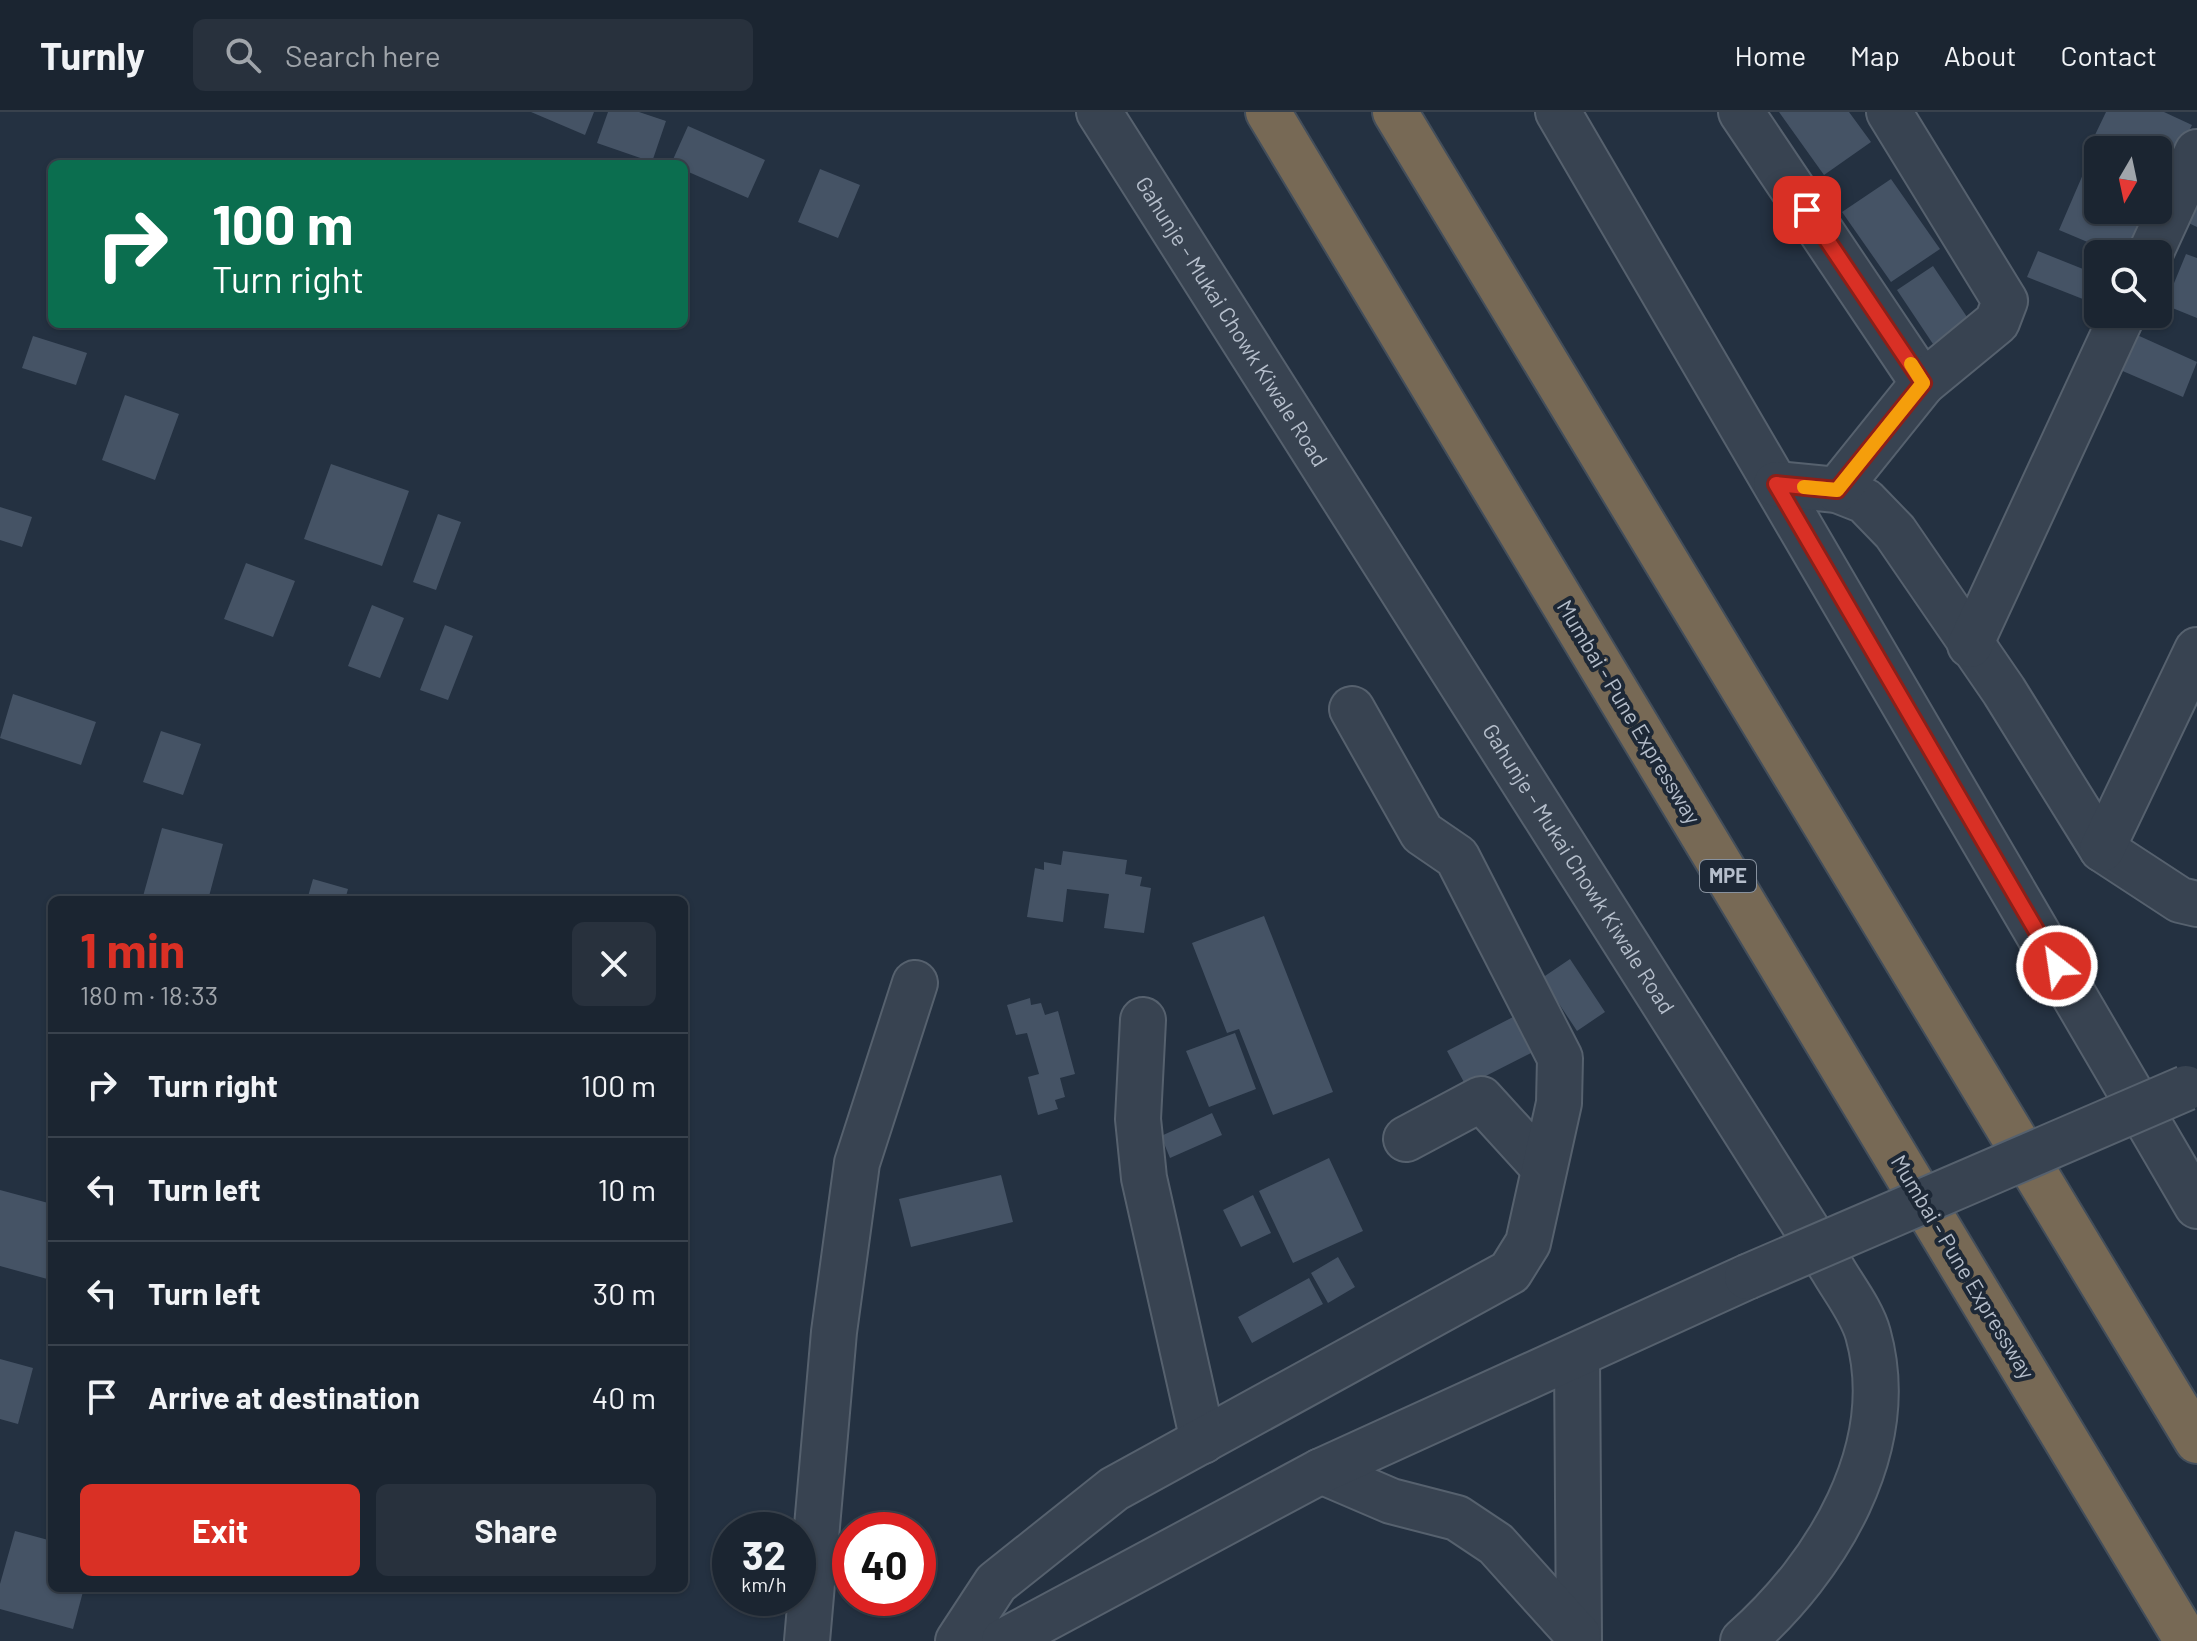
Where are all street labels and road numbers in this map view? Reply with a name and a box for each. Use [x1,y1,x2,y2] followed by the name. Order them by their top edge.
[1131,171,1334,471] street label: Gahunje - Mukai Chowk Kiwale Road
[1553,595,1707,828] street label: Mumbai - Pune Expressway
[1478,718,1681,1018] street label: Gahunje - Mukai Chowk Kiwale Road
[1700,860,1756,892] road number: MPE
[1887,1150,2041,1383] street label: Mumbai - Pune Expressway

